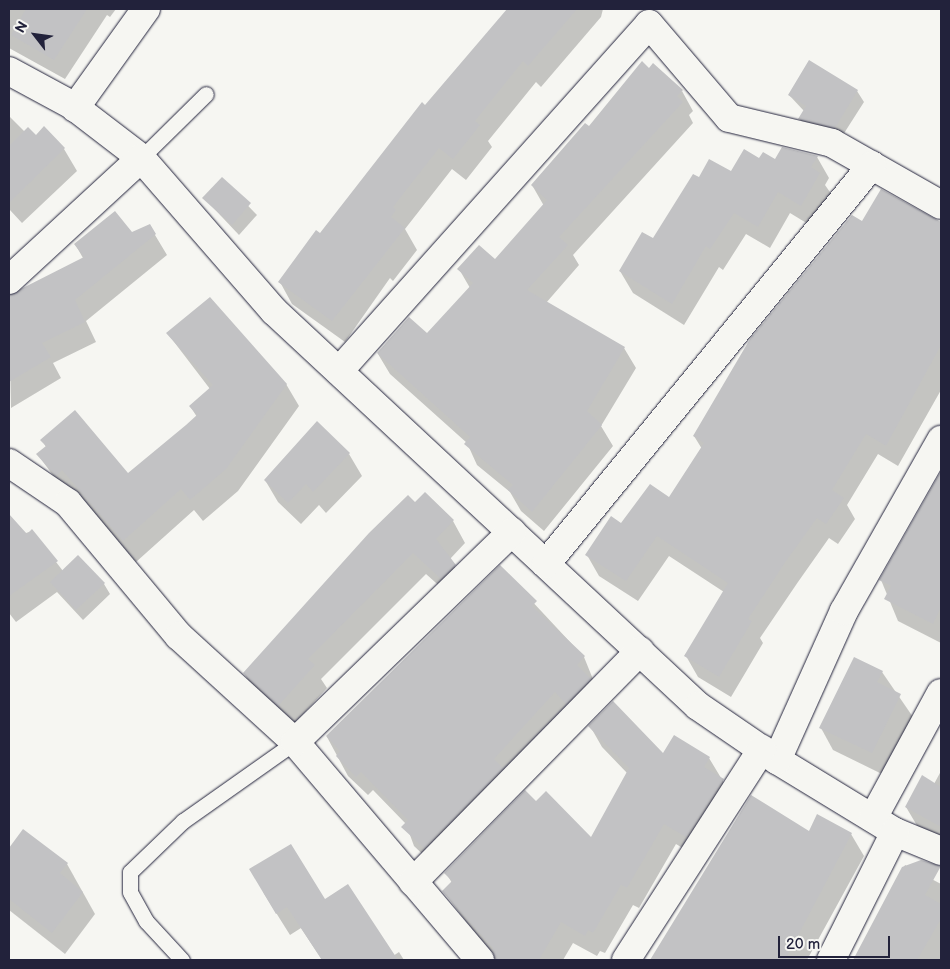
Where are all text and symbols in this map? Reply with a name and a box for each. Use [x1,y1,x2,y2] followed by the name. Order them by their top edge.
[10,10,60,60] north arrow
[12,18,32,36] text: N
[780,926,892,958] scale bar
[786,935,820,954] text: 20 m

